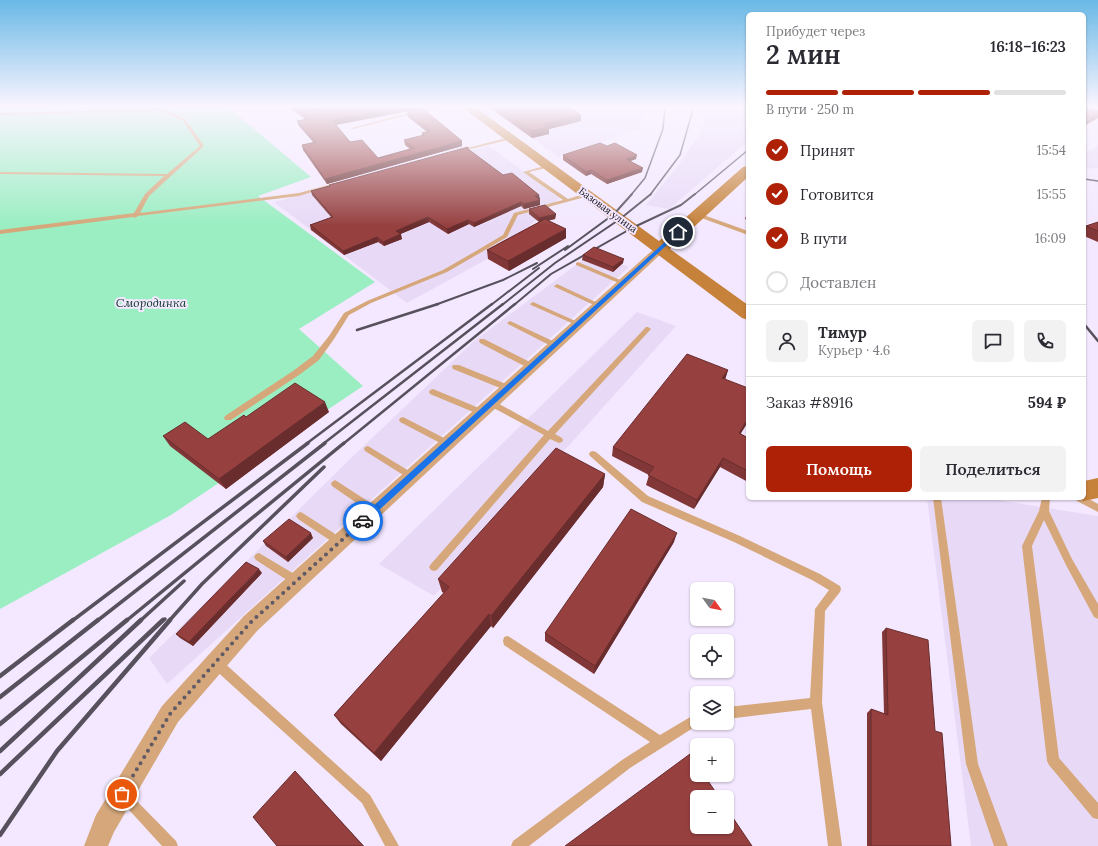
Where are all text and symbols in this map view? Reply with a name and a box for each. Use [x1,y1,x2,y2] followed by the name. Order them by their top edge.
[766,23,865,40] text: Прибудет через
[990,37,1066,56] text: 16:18–16:23
[766,38,841,71] text: 2 мин
[766,101,854,118] text: В пути · 250 m
[766,139,788,161] icon: check
[800,141,855,160] text: Принят
[1037,142,1066,159] text: 15:54
[766,183,788,205] icon: check
[576,184,640,236] street label: Базовая улица
[800,185,874,204] text: Готовится
[1037,186,1066,203] text: 15:55
[661,215,695,249] pin
[667,221,689,243] icon: home
[766,227,788,249] icon: check
[800,229,847,248] text: В пути
[1035,230,1066,247] text: 16:09
[800,273,876,292] text: Доставлен
[116,295,187,310] park label: Смородинка
[766,320,808,362] button: person
[972,320,1014,362] button: chat
[1024,320,1066,362] button: phone
[818,323,867,342] text: Тимур
[818,342,890,359] text: Курьер · 4.6
[766,393,853,412] text: Заказ #8916
[1028,393,1066,412] text: 594 ₽
[766,446,912,492] button: Помощь
[920,446,1066,492] button: Поделиться
[343,501,383,541] courier
[352,510,374,532] icon: car
[690,582,734,626] north arrow
[690,582,734,834] map controls
[690,634,734,678] button: locate
[690,686,734,730] button: layers
[690,738,734,782] button: +
[105,777,139,811] pin
[111,783,133,805] icon: bag
[690,790,734,834] button: −

